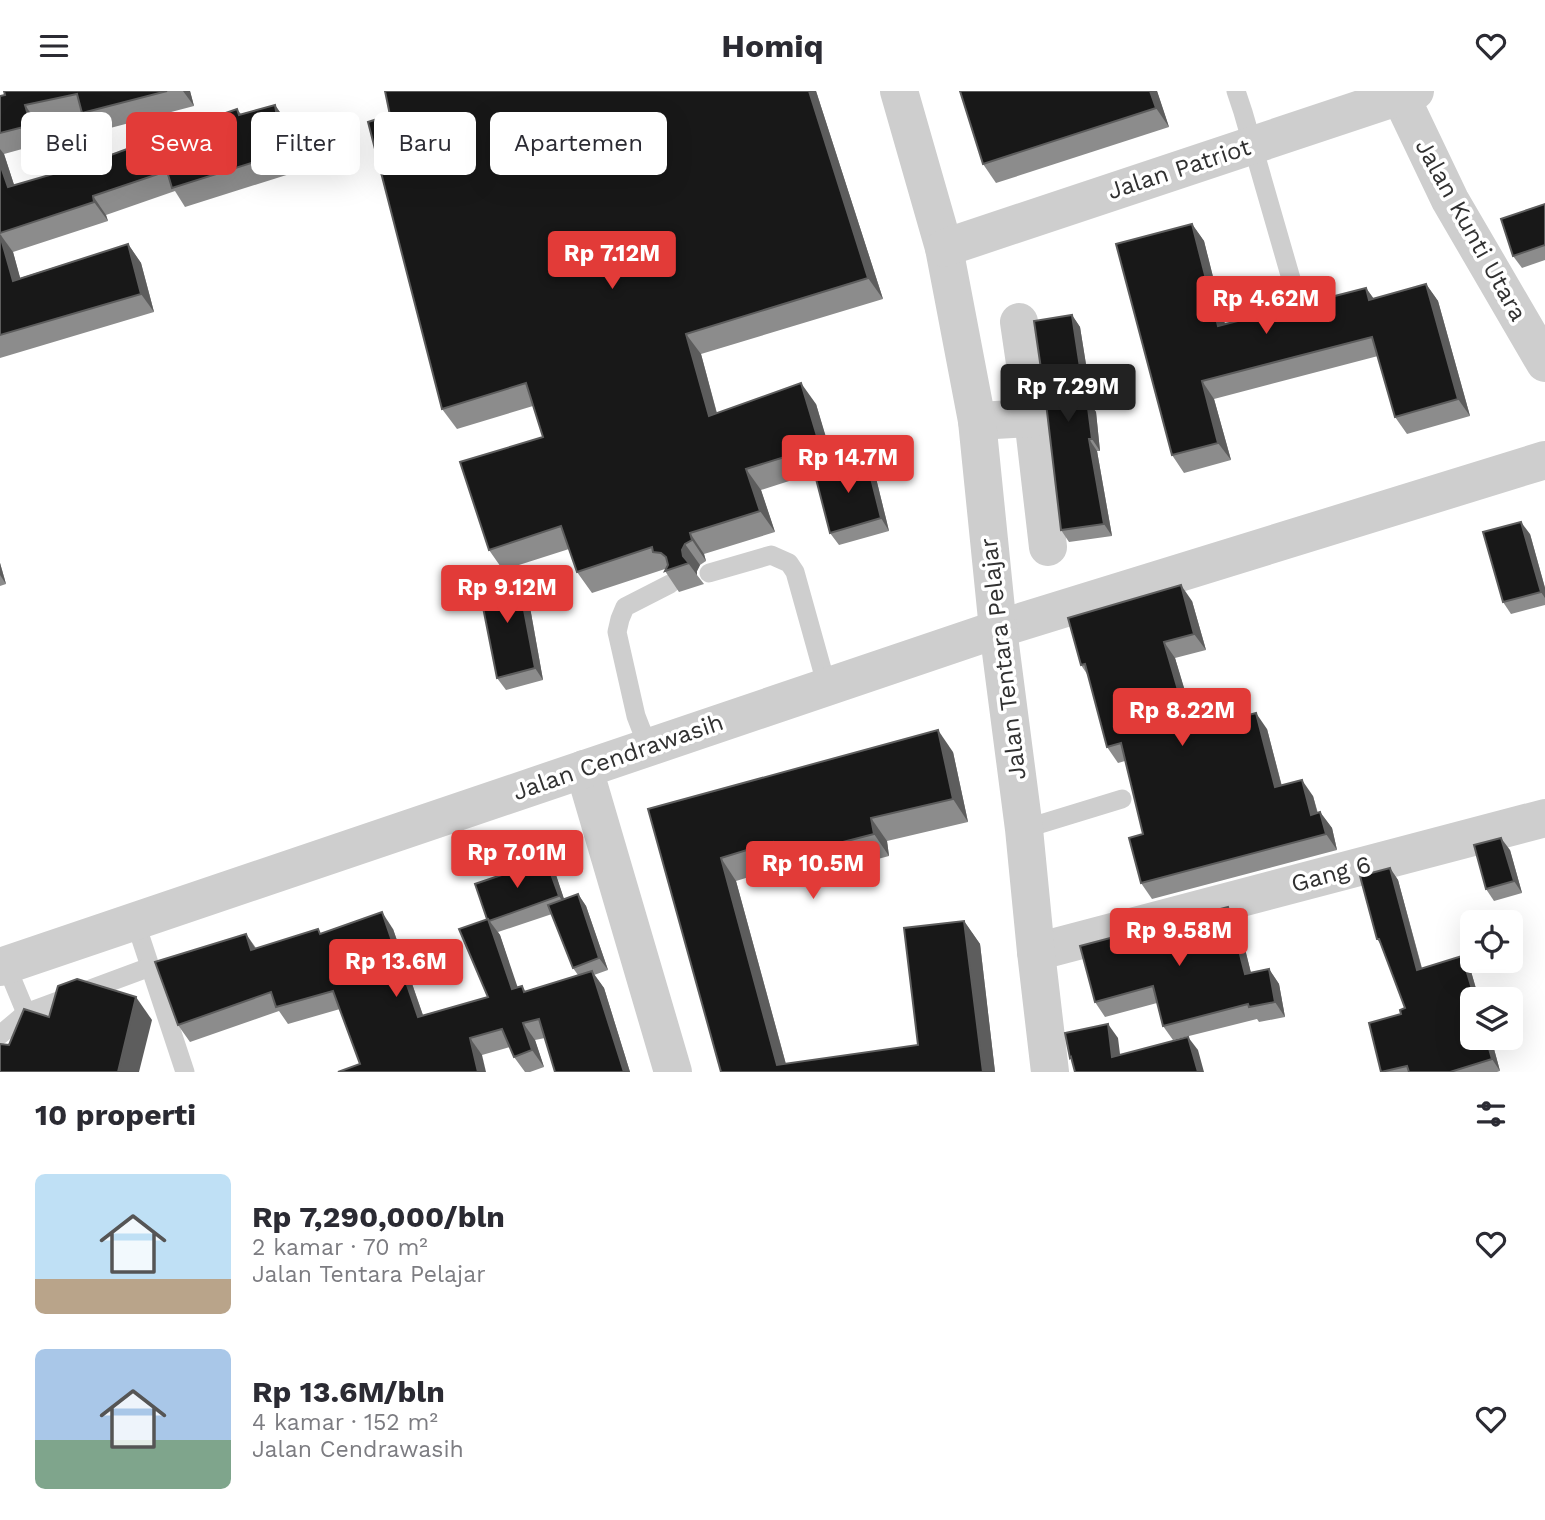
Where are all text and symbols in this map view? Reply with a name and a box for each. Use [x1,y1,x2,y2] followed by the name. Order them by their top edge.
[35,27,73,65] icon: menu
[721,27,824,65] text: Homiq
[1472,27,1510,65] icon: heart
[21,112,112,175] chip: Beli
[126,112,237,175] chip: Sewa
[251,112,360,175] chip: Filter
[374,112,476,175] chip: Baru
[490,112,667,175] chip: Apartemen
[1104,133,1254,205] street label: Jalan Patriot
[1409,134,1533,326] street label: Jalan Kunti Utara
[540,231,684,291] pin: Rp 7.12M
[564,240,660,267] text: Rp 7.12M
[1194,277,1338,336] pin: Rp 4.62M
[1213,285,1319,312] text: Rp 4.62M
[996,365,1140,424] pin: Rp 7.29M
[1017,373,1119,400] text: Rp 7.29M
[776,435,920,495] pin: Rp 14.7M
[798,444,898,471] text: Rp 14.7M
[974,536,1032,782] street label: Jalan Tentara Pelajar
[435,566,579,625] pin: Rp 9.12M
[457,574,557,601] text: Rp 9.12M
[1110,689,1254,748] pin: Rp 8.22M
[1129,697,1235,724] text: Rp 8.22M
[509,708,727,806] street label: Jalan Cendrawasih
[445,831,589,890] pin: Rp 7.01M
[467,839,567,866] text: Rp 7.01M
[741,841,885,901] pin: Rp 10.5M
[762,850,864,877] text: Rp 10.5M
[1288,850,1374,898] street label: Gang 6
[1107,909,1251,968] pin: Rp 9.58M
[1460,910,1523,1050] map controls
[1460,910,1523,973] button: locate
[1126,917,1232,944] text: Rp 9.58M
[324,939,468,999] pin: Rp 13.6M
[345,948,447,975] text: Rp 13.6M
[1460,987,1523,1050] button: layers
[1472,1095,1510,1133] icon: filters
[35,1097,196,1132] text: 10 properti
[252,1199,505,1234] text: Rp 7,290,000/bln
[91,1202,175,1286] icon: home
[1472,1225,1510,1263] icon: heart
[252,1234,428,1261] text: 2 kamar · 70 m²
[252,1261,486,1288] text: Jalan Tentara Pelajar
[252,1374,445,1409] text: Rp 13.6M/bln
[91,1377,175,1461] icon: home
[1472,1400,1510,1438] icon: heart
[252,1409,438,1436] text: 4 kamar · 152 m²
[252,1436,464,1463] text: Jalan Cendrawasih

